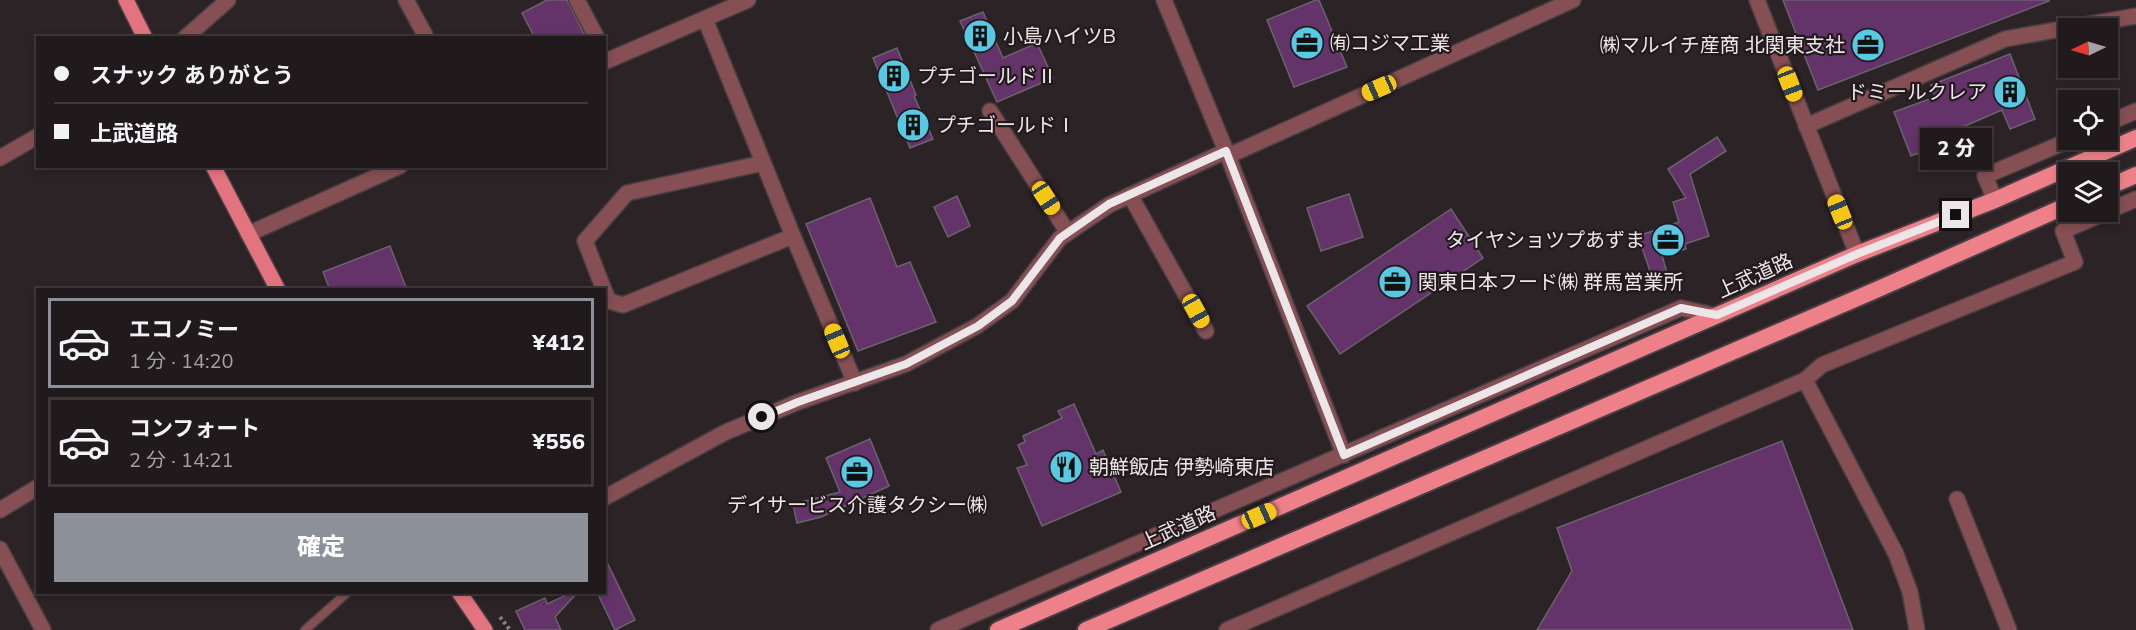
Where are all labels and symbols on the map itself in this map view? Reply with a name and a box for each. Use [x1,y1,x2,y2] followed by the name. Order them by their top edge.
[962,18,998,54] building icon: 小島ハイツB
[2058,18,2118,78] north arrow
[1003,23,1116,50] place label: 小島ハイツB
[1289,25,1325,61] office icon: ㈲コジマ工業
[1850,27,1886,63] office icon: ㈱マルイチ産商 北関東支社
[1330,30,1450,57] place label: ㈲コジマ工業
[1600,32,1845,59] place label: ㈱マルイチ産商 北関東支社
[876,58,912,94] building icon: プチゴールドⅡ
[917,63,1057,90] place label: プチゴールドⅡ
[1775,64,1805,104] car
[1359,72,1399,104] car
[1992,74,2028,110] building icon: ドミールクレア
[1847,79,1987,106] place label: ドミールクレア
[895,107,931,143] building icon: プチゴールドⅠ
[936,112,1076,139] place label: プチゴールドⅠ
[1920,128,1992,170] callout: 2 分
[1029,178,1063,218] car
[1825,192,1855,232] car
[1942,201,1969,228] route end
[1650,222,1686,258] office icon: タイヤショツプあずま
[1446,227,1645,254] place label: タイヤショツプあずま
[1713,247,1797,305] street label: 上武道路
[1377,264,1413,300] office icon: 関東日本フード㈱ 群馬営業所
[1418,269,1683,296] place label: 関東日本フード㈱ 群馬営業所
[1179,291,1213,331] car
[822,321,852,361] car
[748,403,775,430] route start
[1048,449,1084,485] restaurant icon: 朝鮮飯店 伊勢崎東店
[839,454,875,490] office icon: デイサービス介護タクシー㈱
[1089,454,1274,481] place label: 朝鮮飯店 伊勢崎東店
[727,492,987,519] place label: デイサービス介護タクシー㈱
[1136,499,1220,557] street label: 上武道路
[1239,500,1279,532] car

